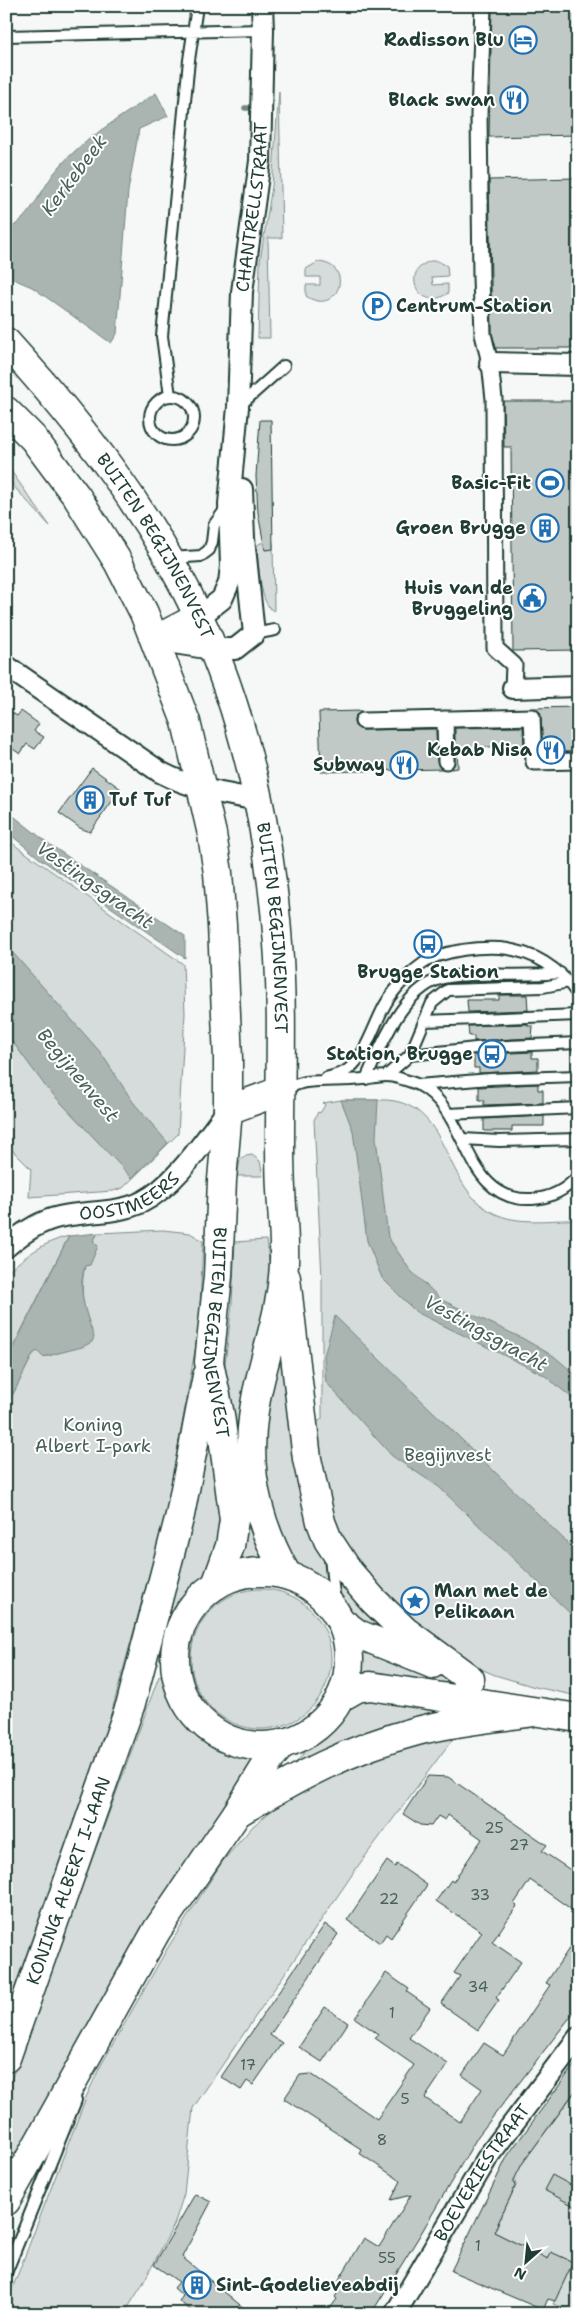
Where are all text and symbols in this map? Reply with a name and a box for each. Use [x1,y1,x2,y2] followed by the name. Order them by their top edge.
[508,25,538,55] hotel icon: Radisson Blu
[384,28,504,52] place label: Radisson Blu
[499,85,529,115] restaurant icon: Black swan
[388,88,495,112] place label: Black swan
[230,122,273,294] street label: CHANTRELLSTRAAT
[35,129,113,221] water label: Kerkebeek
[362,291,392,321] parking icon: Centrum-Station
[396,294,552,318] place label: Centrum-Station
[91,448,219,643] street label: BUITEN BEGIJNENVEST
[535,468,565,498] sports icon: Basic-Fit
[451,471,531,495] place label: Basic-Fit
[530,513,560,543] building icon: Groen Brugge
[396,516,526,540] place label: Groen Brugge
[404,576,513,621] place label: Huis van de Bruggeling
[517,583,547,613] public building icon: Huis van de Bruggeling
[536,735,566,765] restaurant icon: Kebab Nisa
[427,738,533,762] place label: Kebab Nisa
[389,750,419,780] restaurant icon: Subway
[313,753,385,777] place label: Subway
[75,785,105,815] building icon: Tuf Tuf
[109,788,172,812] place label: Tuf Tuf
[251,820,293,1034] street label: BUITEN BEGIJNENVEST
[32,835,159,935] water label: Vestingsgracht
[413,929,443,959] bus stop icon: Brugge Station
[357,960,499,984] place label: Brugge Station
[31,1023,125,1128] water label: Begijnenvest
[477,1039,507,1069] bus stop icon: Station, Brugge
[326,1042,473,1066] place label: Station, Brugge
[78,1167,185,1226] street label: OOSTMEERS
[196,1227,235,1439] street label: BUITEN BEGIJNENVEST
[420,1289,553,1378] water label: Vestingsgracht
[35,1413,151,1458] park label: Koning Albert I-park
[404,1443,492,1467] park label: Begijnvest
[434,1579,548,1624] place label: Man met de Pelikaan
[400,1586,430,1616] place icon: Man met de Pelikaan
[21,1773,116,1988] street label: KONING ALBERT I-LAAN
[484,1818,504,1838] house number: 25
[509,1835,529,1855] house number: 27
[470,1885,490,1905] house number: 33
[379,1889,399,1909] house number: 22
[468,1977,488,1997] house number: 34
[389,2003,395,2023] house number: 1
[240,2055,256,2075] house number: 17
[400,2089,410,2109] house number: 5
[429,2099,536,2246] street label: BOEVERIESTRAAT
[377,2130,387,2150] house number: 8
[475,2236,481,2256] house number: 1
[502,2238,552,2288] north arrow
[378,2248,396,2268] house number: 55
[511,2263,529,2284] text: N
[182,2270,212,2300] building icon: Sint-Godelieveabdij
[216,2273,399,2297] place label: Sint-Godelieveabdij

